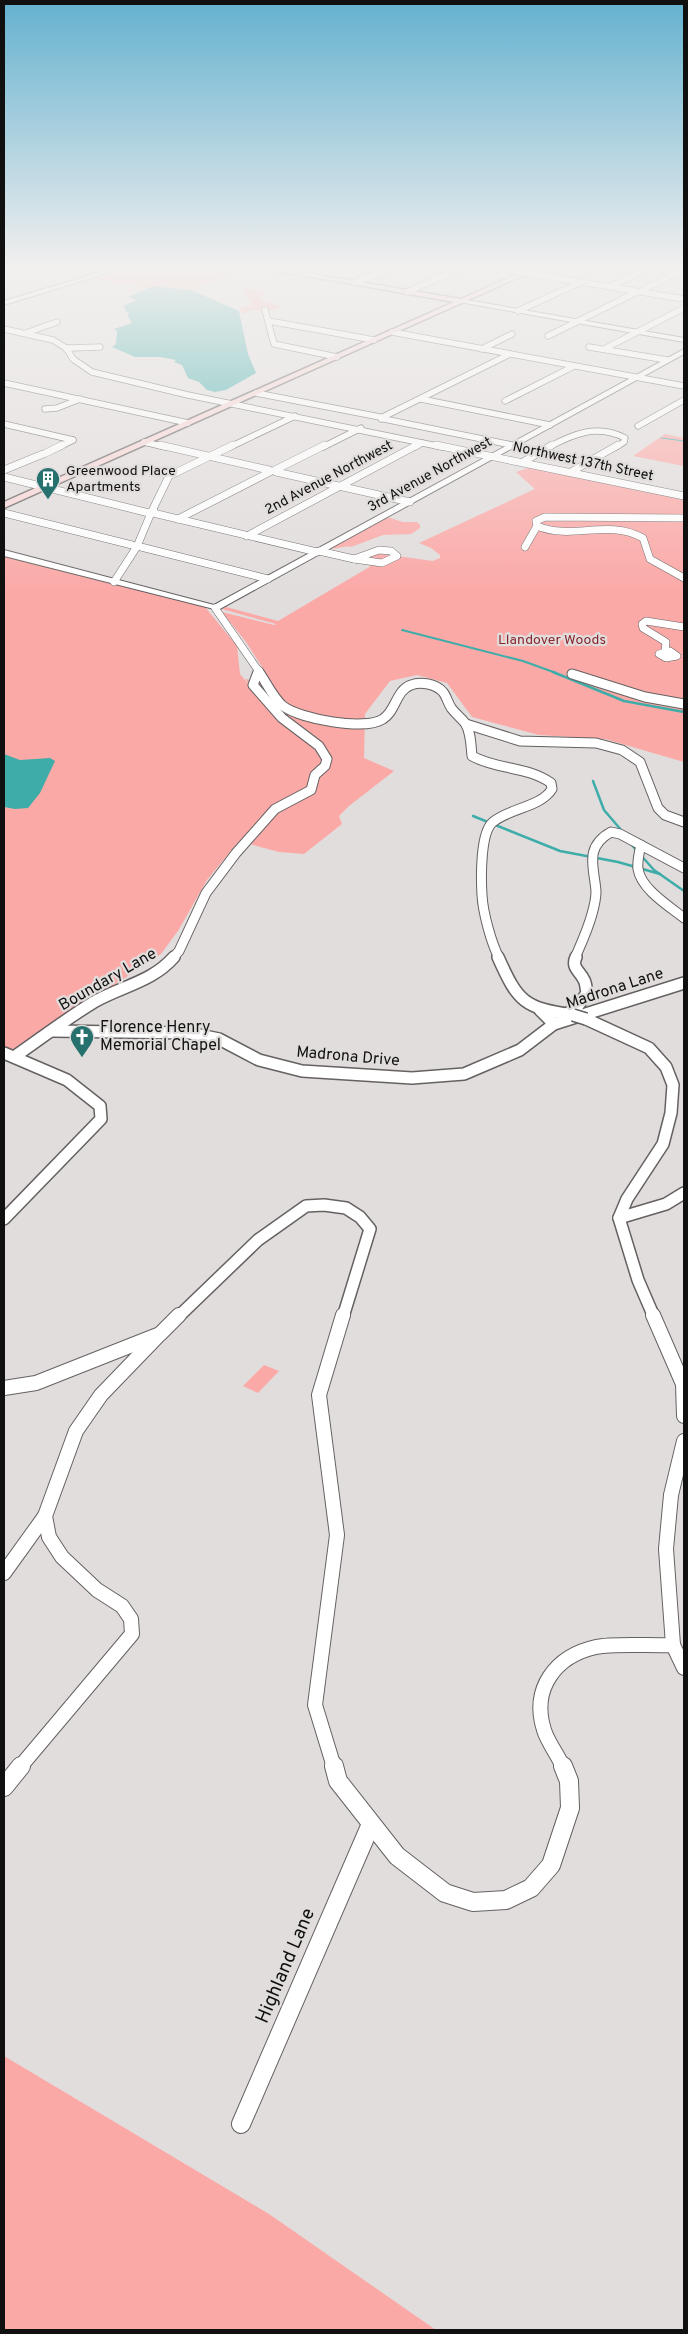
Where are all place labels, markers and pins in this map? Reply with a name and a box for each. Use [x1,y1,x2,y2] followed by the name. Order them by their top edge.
[66,463,176,496] place label: Greenwood Place Apartments
[35,466,61,500] building icon: Greenwood Place Apartments
[100,1018,221,1056] place label: Florence Henry Memorial Chapel
[69,1024,95,1058] church icon: Florence Henry Memorial Chapel

